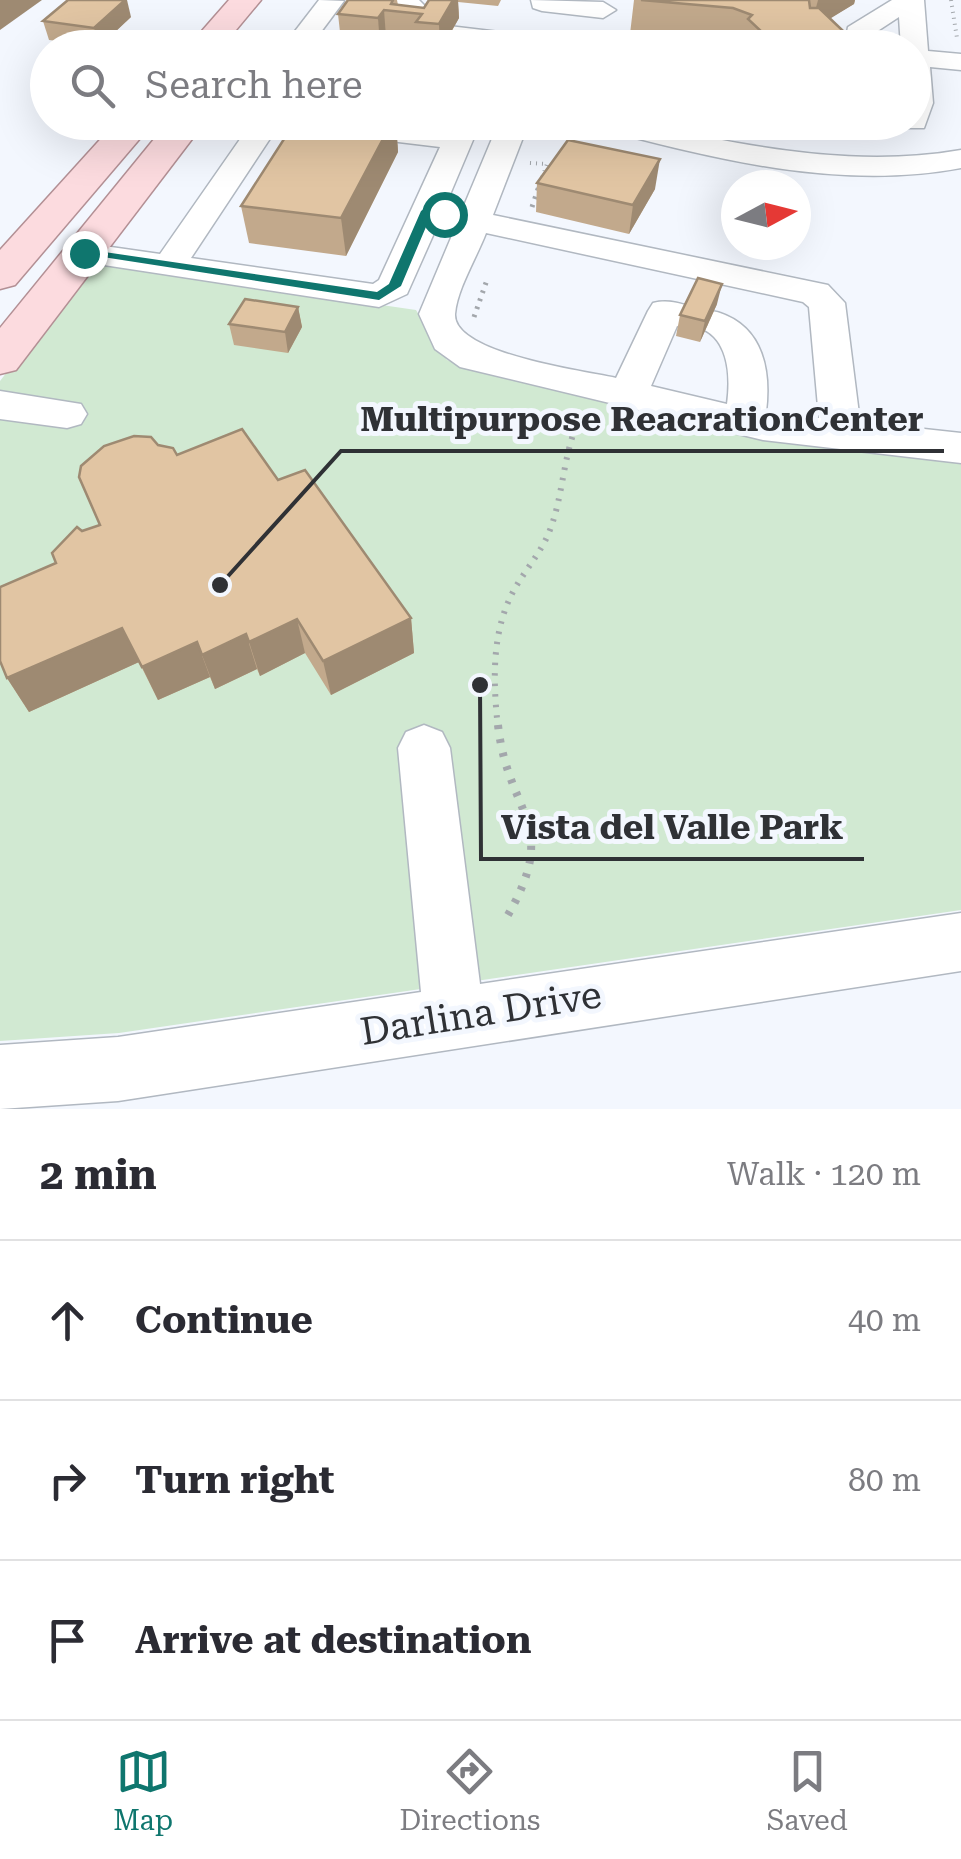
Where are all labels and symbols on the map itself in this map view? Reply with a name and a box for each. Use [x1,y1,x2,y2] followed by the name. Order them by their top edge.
[721,170,811,260] north arrow
[422,192,468,238] route start
[62,231,108,277] route end
[341,386,944,451] callout: Multipurpose ReacrationCenter
[360,399,924,440] text: Multipurpose ReacrationCenter
[481,794,864,859] callout: Vista del Valle Park
[501,807,843,848] text: Vista del Valle Park
[357,972,605,1054] street label: Darlina Drive

